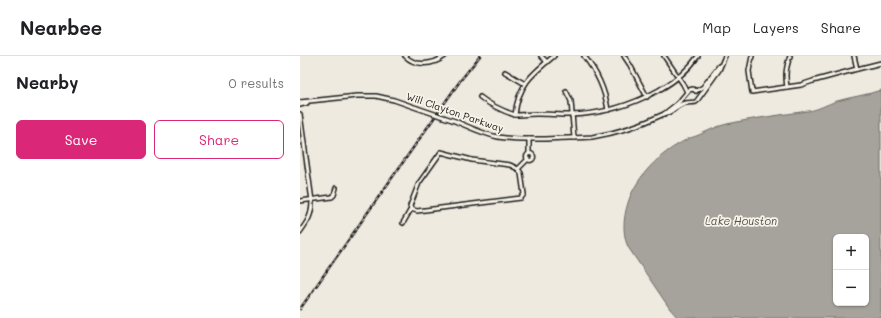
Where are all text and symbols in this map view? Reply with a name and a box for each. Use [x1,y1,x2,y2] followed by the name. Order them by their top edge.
[20,15,102,40] text: Nearbee
[702,18,731,37] text: Map
[753,18,799,37] text: Layers
[821,18,861,37] text: Share
[16,71,78,93] text: Nearby
[229,74,284,91] text: 0 results
[404,89,506,135] street label: Will Clayton Parkway
[16,120,146,159] button: Save
[154,120,284,159] button: Share
[705,213,777,228] water label: Lake Houston
[833,234,869,306] map controls
[833,234,869,270] button: +
[833,270,869,306] button: −

